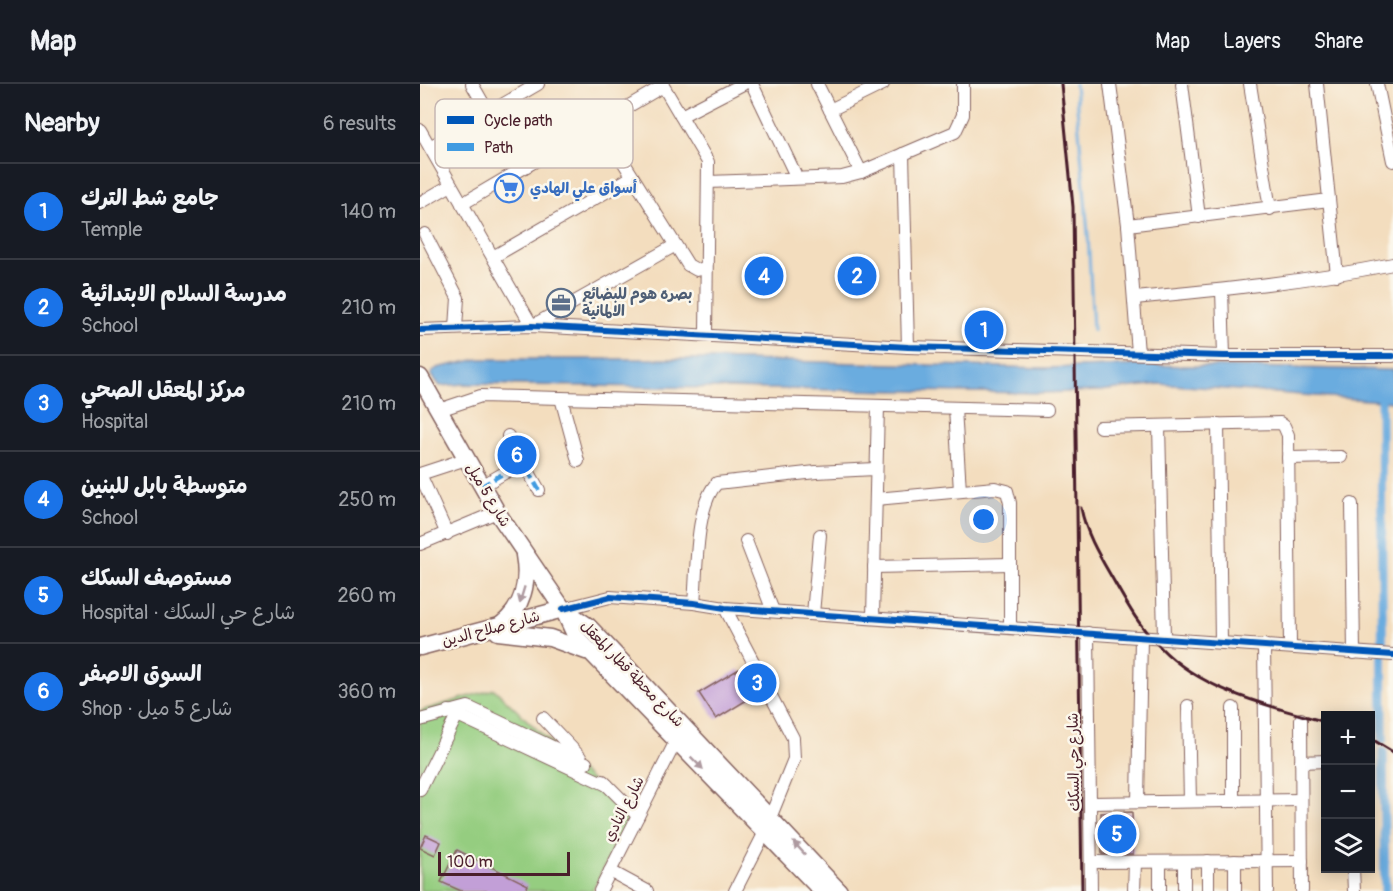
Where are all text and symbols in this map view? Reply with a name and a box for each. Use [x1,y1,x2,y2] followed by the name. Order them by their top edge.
[30,24,76,59] text: Map
[1155,28,1190,55] text: Map
[1223,28,1281,55] text: Layers
[1314,28,1363,55] text: Share
[435,99,633,168] legend
[24,107,100,139] text: Nearby
[323,111,396,136] text: 6 results
[484,111,552,131] text: Cycle path
[484,138,513,158] text: Path
[493,172,525,204] supermarket icon: أسواق علي الهادي
[530,178,638,202] place label: أسواق علي الهادي
[81,184,219,212] text: جامع شط الترك
[40,199,47,224] text: 1
[341,199,396,224] text: 140 m
[81,217,142,242] text: Temple
[744,254,784,298] pin: 4
[838,254,876,298] pin: 2
[81,280,287,308] text: مدرسة السلام الابتدائية
[582,285,692,321] place label: بصره هوم للبضائع الالمانية
[545,287,577,319] office icon: بصره هوم للبضائع الالمانية
[38,295,49,320] text: 2
[341,295,396,320] text: 210 m
[964,308,1004,352] pin: 1
[81,313,138,338] text: School
[81,376,246,404] text: مركز المعقل الصحي
[38,391,49,416] text: 3
[341,391,396,416] text: 210 m
[81,409,148,434] text: Hospital
[498,432,536,478] pin: 6
[462,460,514,530] street label: شارع 5 ميل
[81,472,248,500] text: متوسطة بابل للبنين
[38,487,49,512] text: 4
[338,487,396,512] text: 250 m
[81,505,138,530] text: School
[969,505,998,534] your location
[81,564,232,592] text: مستوصف السكك
[38,583,49,608] text: 5
[337,583,396,608] text: 260 m
[517,586,526,604] one-way arrow
[81,600,295,625] text: Hospital · شارع حي السكك
[440,607,542,651] street label: شارع صلاح الدين
[576,617,688,731] street label: شارع محطة قطار المعقل
[81,660,202,688] text: السوق الاصفر
[738,660,776,706] pin: 3
[38,679,49,704] text: 6
[337,679,396,704] text: 360 m
[81,696,232,721] text: Shop · شارع 5 ميل
[1321,711,1375,873] map controls
[1321,711,1375,765] button: +
[1064,712,1087,812] street label: شارع حي السكك
[690,755,704,769] one-way arrow
[1321,765,1375,819] button: −
[599,773,650,846] street label: شارع النادي
[1098,812,1136,856] pin: 5
[1321,819,1375,873] button: layers
[792,841,806,856] one-way arrow
[438,849,570,876] scale bar
[447,852,493,872] text: 100 m

